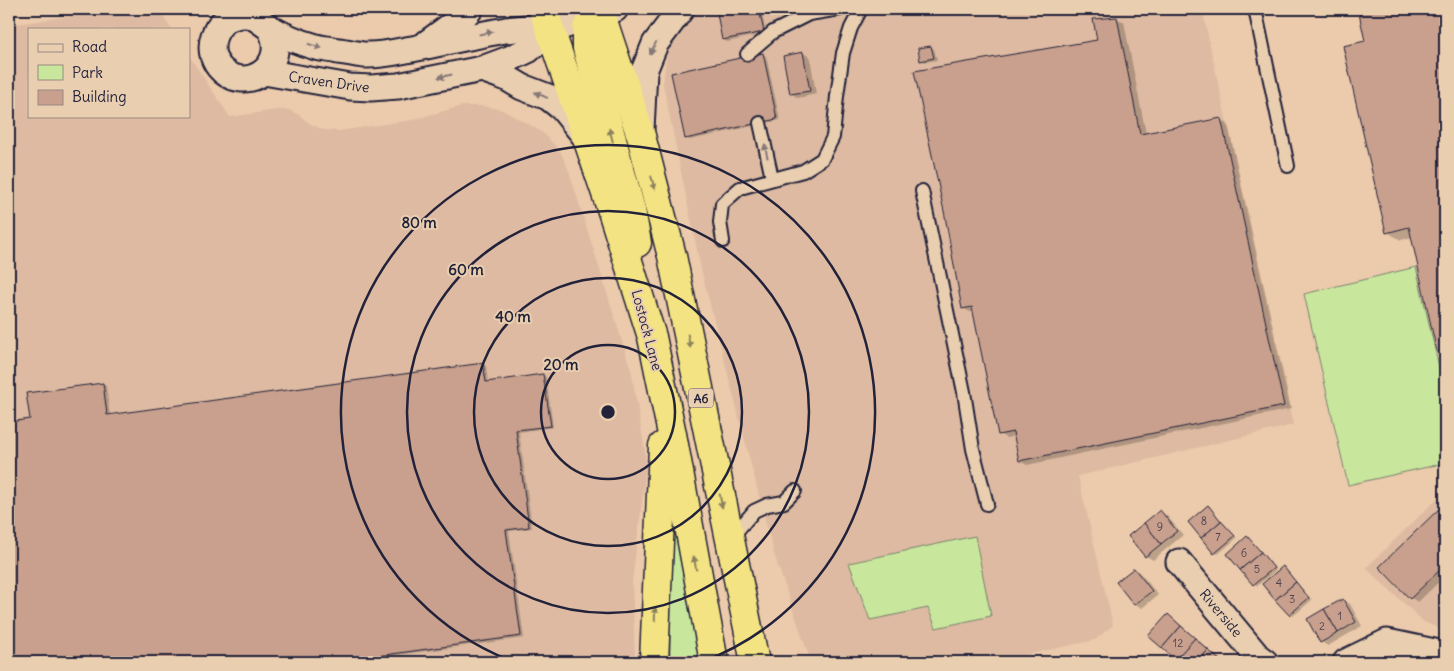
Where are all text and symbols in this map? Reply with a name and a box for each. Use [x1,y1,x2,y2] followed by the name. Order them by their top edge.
[28,28,190,118] legend
[478,29,494,37] one-way arrow
[72,37,107,56] text: Road
[649,41,657,55] one-way arrow
[307,42,322,50] one-way arrow
[72,63,103,82] text: Park
[287,67,371,97] street label: Craven Drive
[438,72,453,80] one-way arrow
[72,87,127,106] text: Building
[534,90,548,98] one-way arrow
[607,128,615,143] one-way arrow
[762,143,770,158] one-way arrow
[649,176,657,191] one-way arrow
[401,213,437,232] text: 80 m
[448,260,484,279] text: 60 m
[628,288,666,372] street label: Lostock Lane
[495,307,531,326] text: 40 m
[686,334,694,350] one-way arrow
[544,355,578,374] text: 20 m
[688,388,714,408] road number: A6
[599,403,617,421] centre of rings
[718,493,726,509] one-way arrow
[1201,514,1207,528] house number: 8
[1157,520,1163,534] house number: 9
[1215,530,1221,544] house number: 7
[1241,546,1247,560] house number: 6
[690,554,698,570] one-way arrow
[1254,562,1260,576] house number: 5
[1276,576,1282,590] house number: 4
[1196,585,1246,641] street label: Riverside
[1289,592,1295,606] house number: 3
[652,605,660,621] one-way arrow
[1338,609,1342,623] house number: 1
[1319,619,1325,633] house number: 2
[1173,636,1183,650] house number: 12

